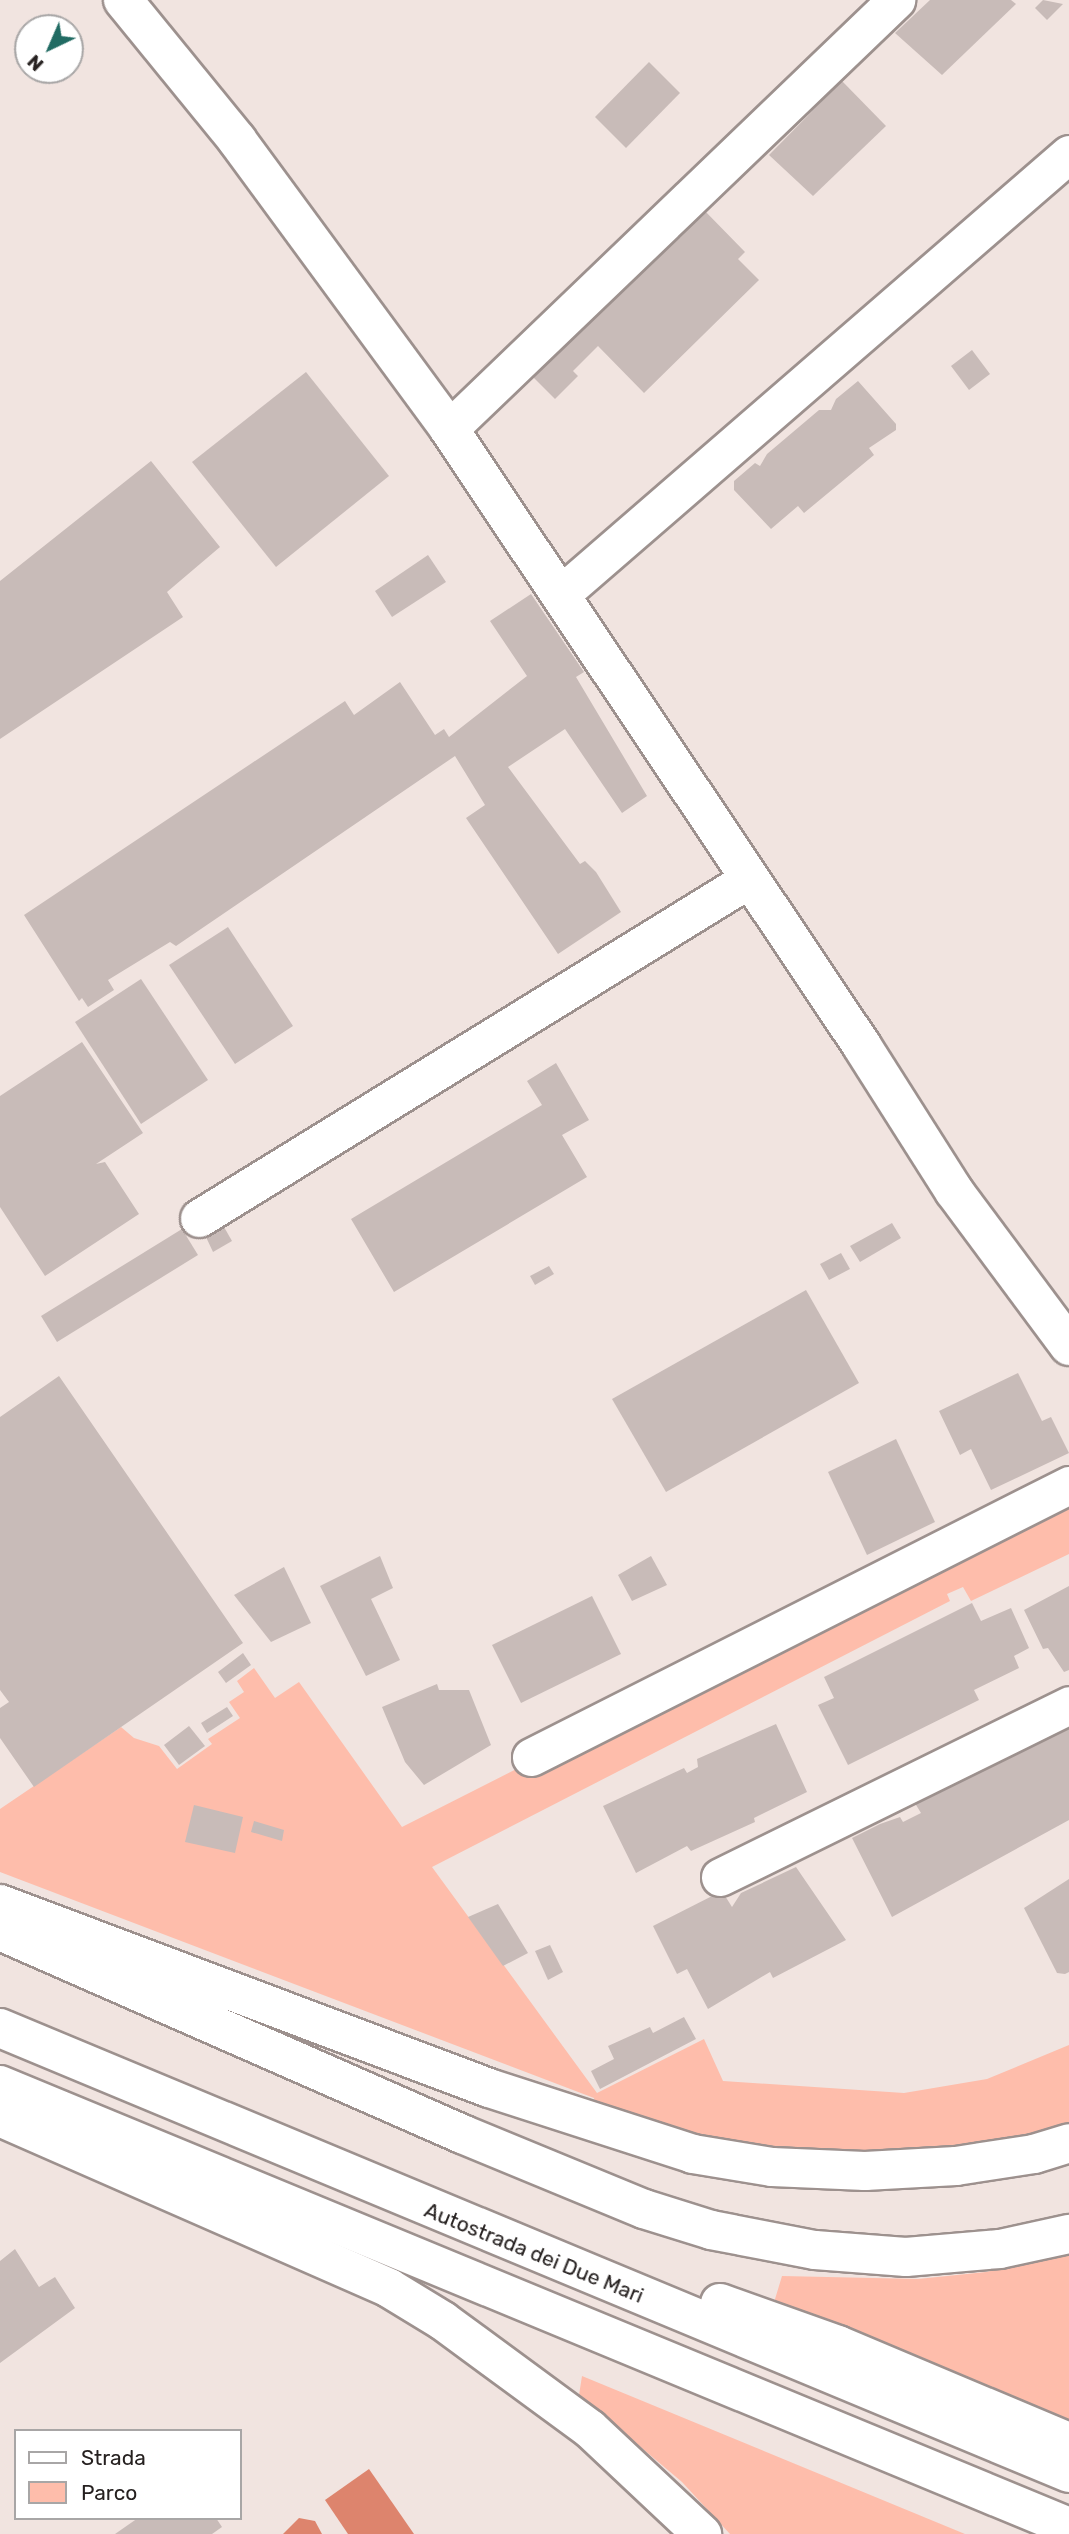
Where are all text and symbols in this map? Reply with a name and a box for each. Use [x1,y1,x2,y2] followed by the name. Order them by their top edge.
[14,14,84,84] north arrow
[23,50,48,76] text: N
[421,2197,647,2309] street label: Autostrada dei Due Mari
[14,2429,242,2520] legend
[81,2445,146,2470] text: Strada
[81,2480,137,2505] text: Parco

